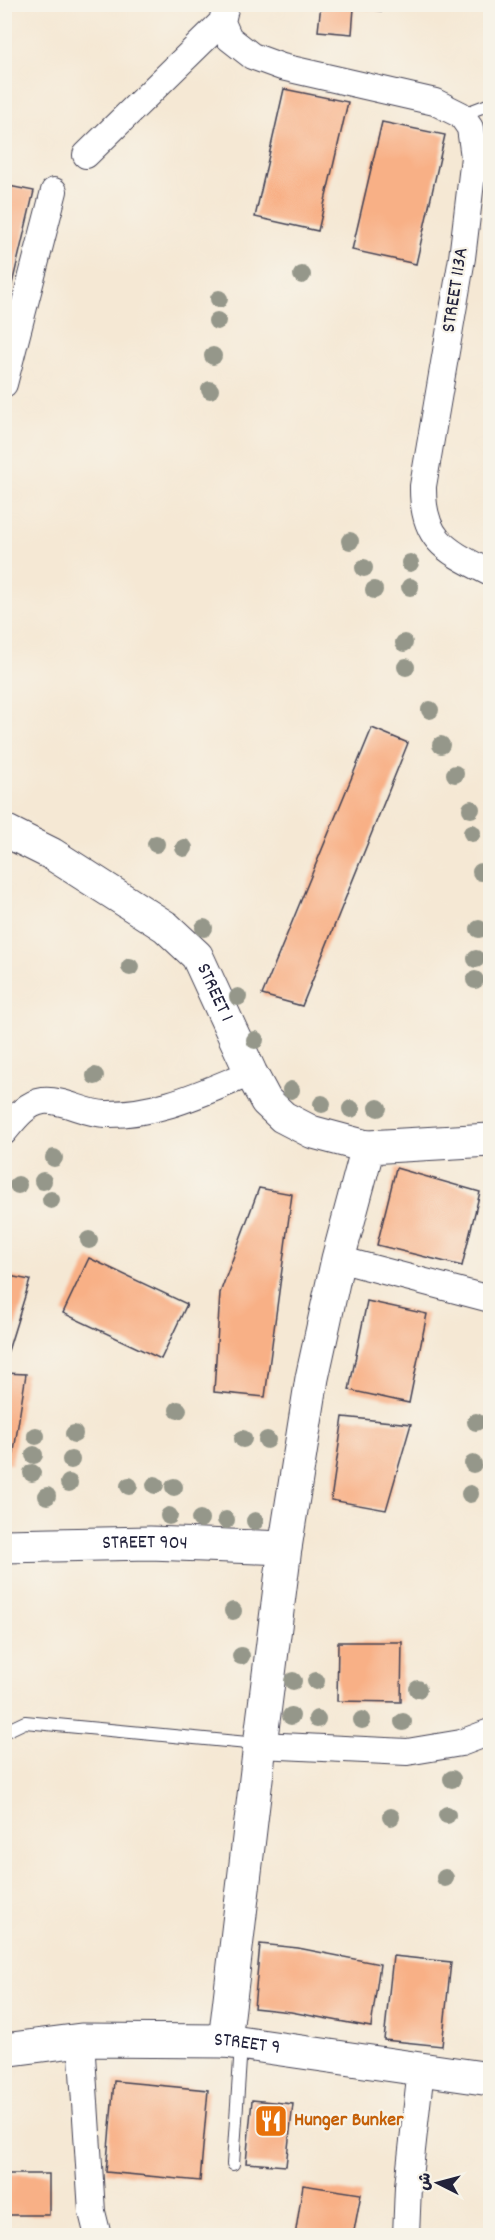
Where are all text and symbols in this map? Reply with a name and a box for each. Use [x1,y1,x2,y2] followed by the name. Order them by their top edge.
[435,245,477,335] street label: STREET 113A
[188,959,240,1027] street label: STREET 1
[102,1529,188,1558] street label: STREET 904
[214,2027,282,2063] street label: STREET 9
[253,2103,289,2139] restaurant icon: Hunger Bunker
[294,2107,404,2135] place label: Hunger Bunker
[408,2153,468,2213] north arrow
[413,2172,438,2192] text: ش

